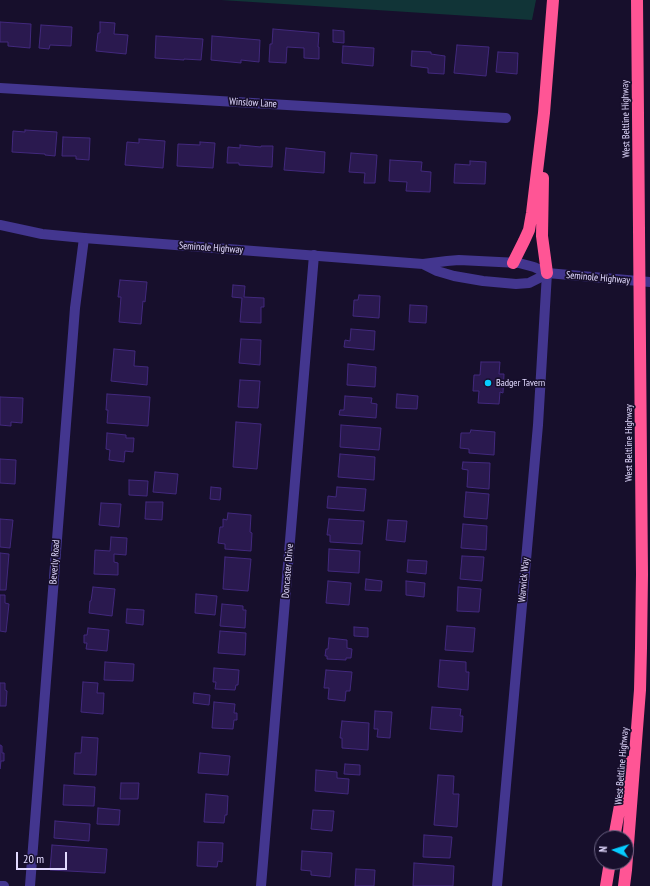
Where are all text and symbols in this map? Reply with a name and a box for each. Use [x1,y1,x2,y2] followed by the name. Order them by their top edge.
[619,80,633,158] street label: West Beltline Highway
[229,96,277,110] street label: Winslow Lane
[179,240,243,256] street label: Seminole Highway
[565,269,631,287] street label: Seminole Highway
[496,377,545,389] place label: Badger Tavern
[483,378,493,388] marker: Badger Tavern
[623,404,635,482] street label: West Beltline Highway
[47,539,63,585] street label: Beverly Road
[280,543,296,599] street label: Doncaster Drive
[516,557,532,603] street label: Warwick Way
[613,727,631,805] street label: West Beltline Highway
[594,830,634,870] north arrow
[18,844,69,870] scale bar
[596,846,610,853] text: N
[23,851,44,866] text: 20 m

